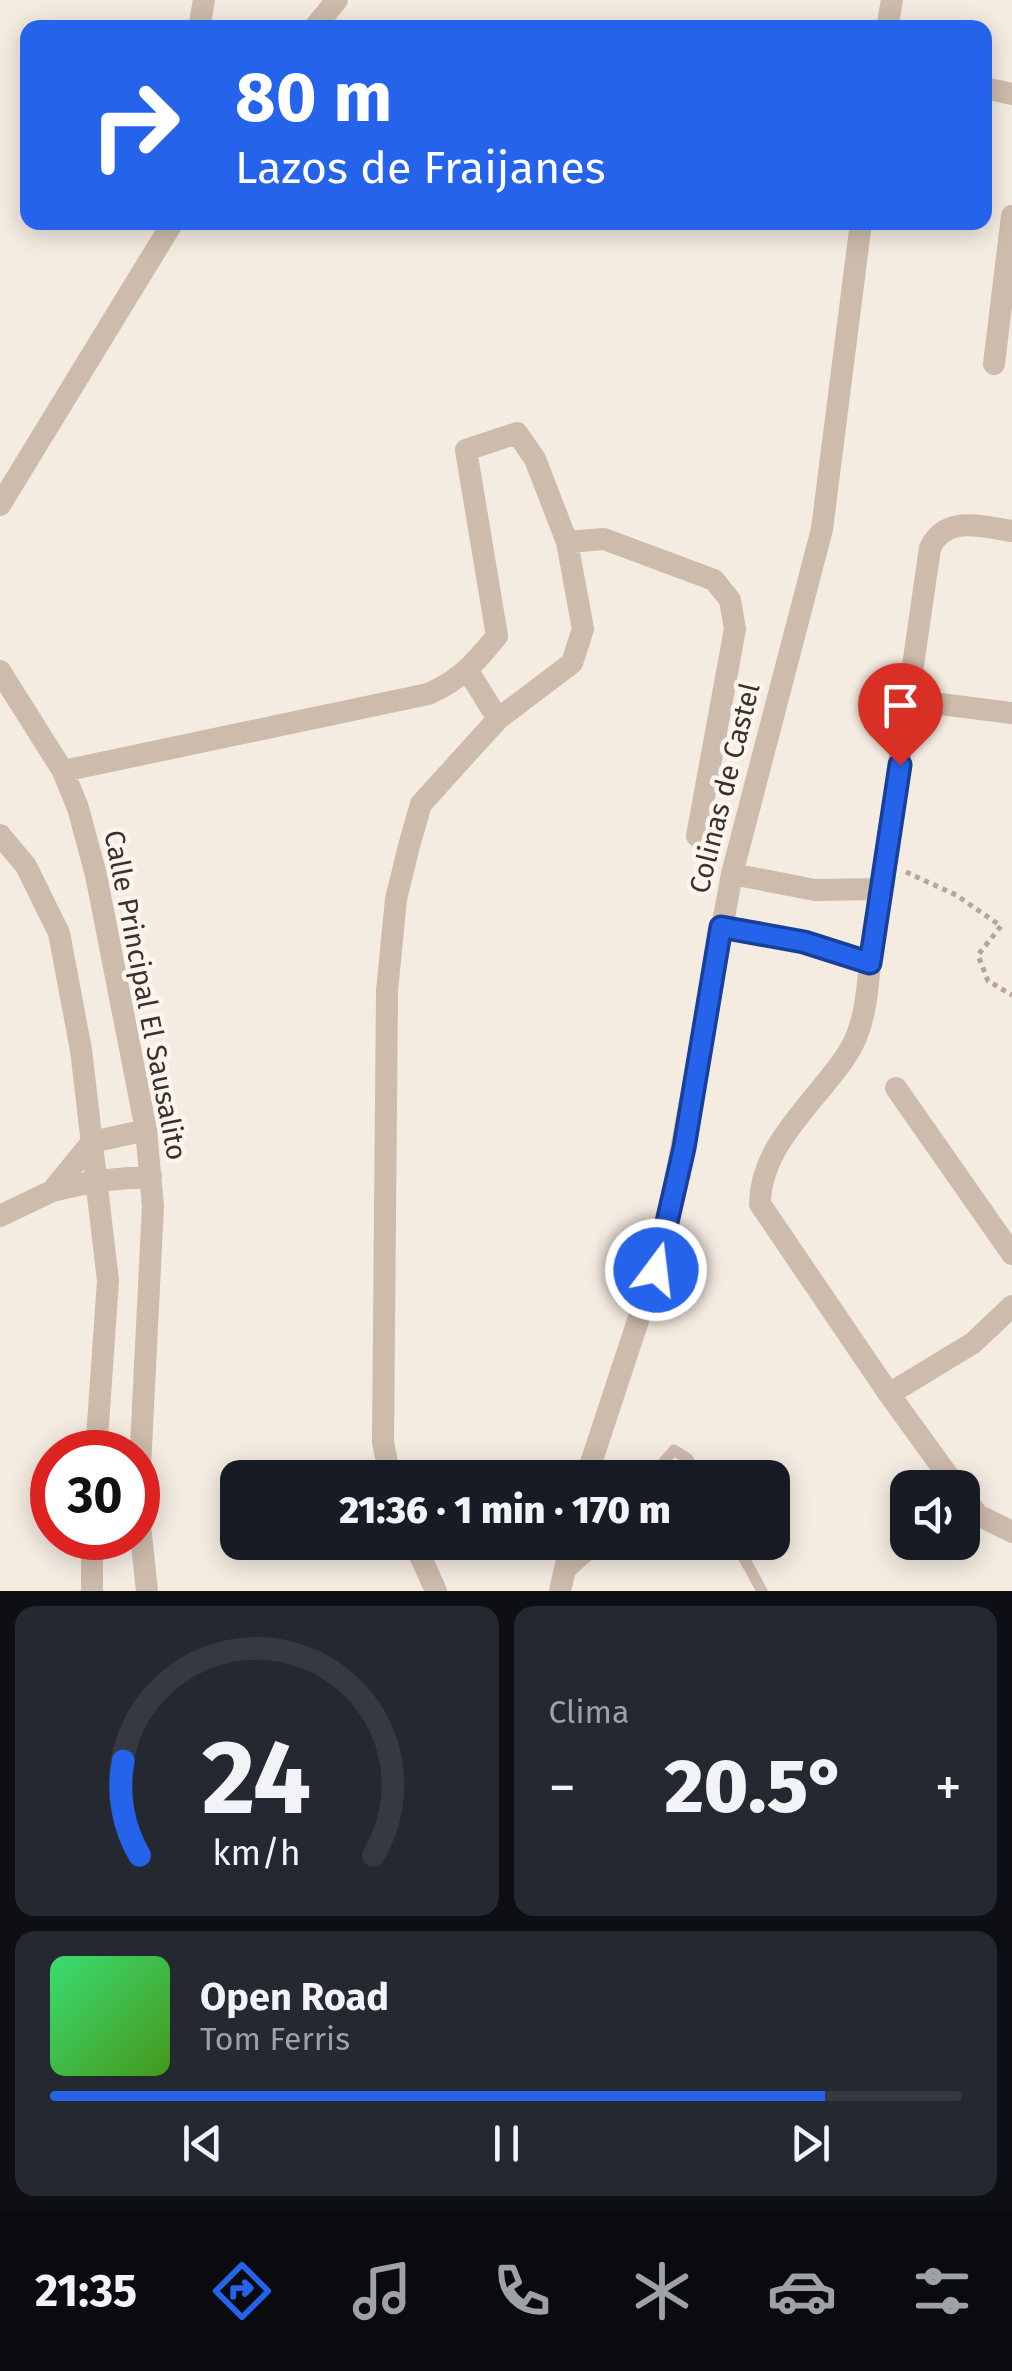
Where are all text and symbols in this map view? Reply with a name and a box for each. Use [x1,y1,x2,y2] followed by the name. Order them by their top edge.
[235,56,392,140] text: 80 m
[70,60,200,190] icon: right
[235,141,606,195] text: Lazos de Fraijanes
[858,663,943,766] pin
[873,678,928,733] icon: arrive
[682,680,767,897] street label: Colinas de Castel
[97,827,194,1163] street label: Calle Principal El Sausalito
[604,1218,708,1322] position arrow
[30,1430,160,1560] speed limit sign: 30
[890,1470,980,1560] map controls
[890,1470,980,1560] button: sound
[339,1487,671,1533] text: 21:36 · 1 min · 170 m
[549,1693,629,1731] text: Clima
[202,1716,312,1841] text: 24
[664,1742,846,1832] text: 20.5°
[549,1755,576,1821] text: −
[935,1755,962,1821] text: +
[213,1832,301,1874] text: km/h
[200,1974,389,2020] text: Open Road
[200,2020,350,2058] text: Tom Ferris
[175,2116,230,2171] icon: previous
[479,2116,534,2171] icon: pause
[783,2116,838,2171] icon: next
[207,2256,277,2326] icon: directions
[347,2256,417,2326] icon: music
[487,2256,557,2326] icon: phone
[627,2256,697,2326] icon: climate
[767,2256,837,2326] icon: car
[907,2256,977,2326] icon: filters
[35,2264,137,2318] text: 21:35

